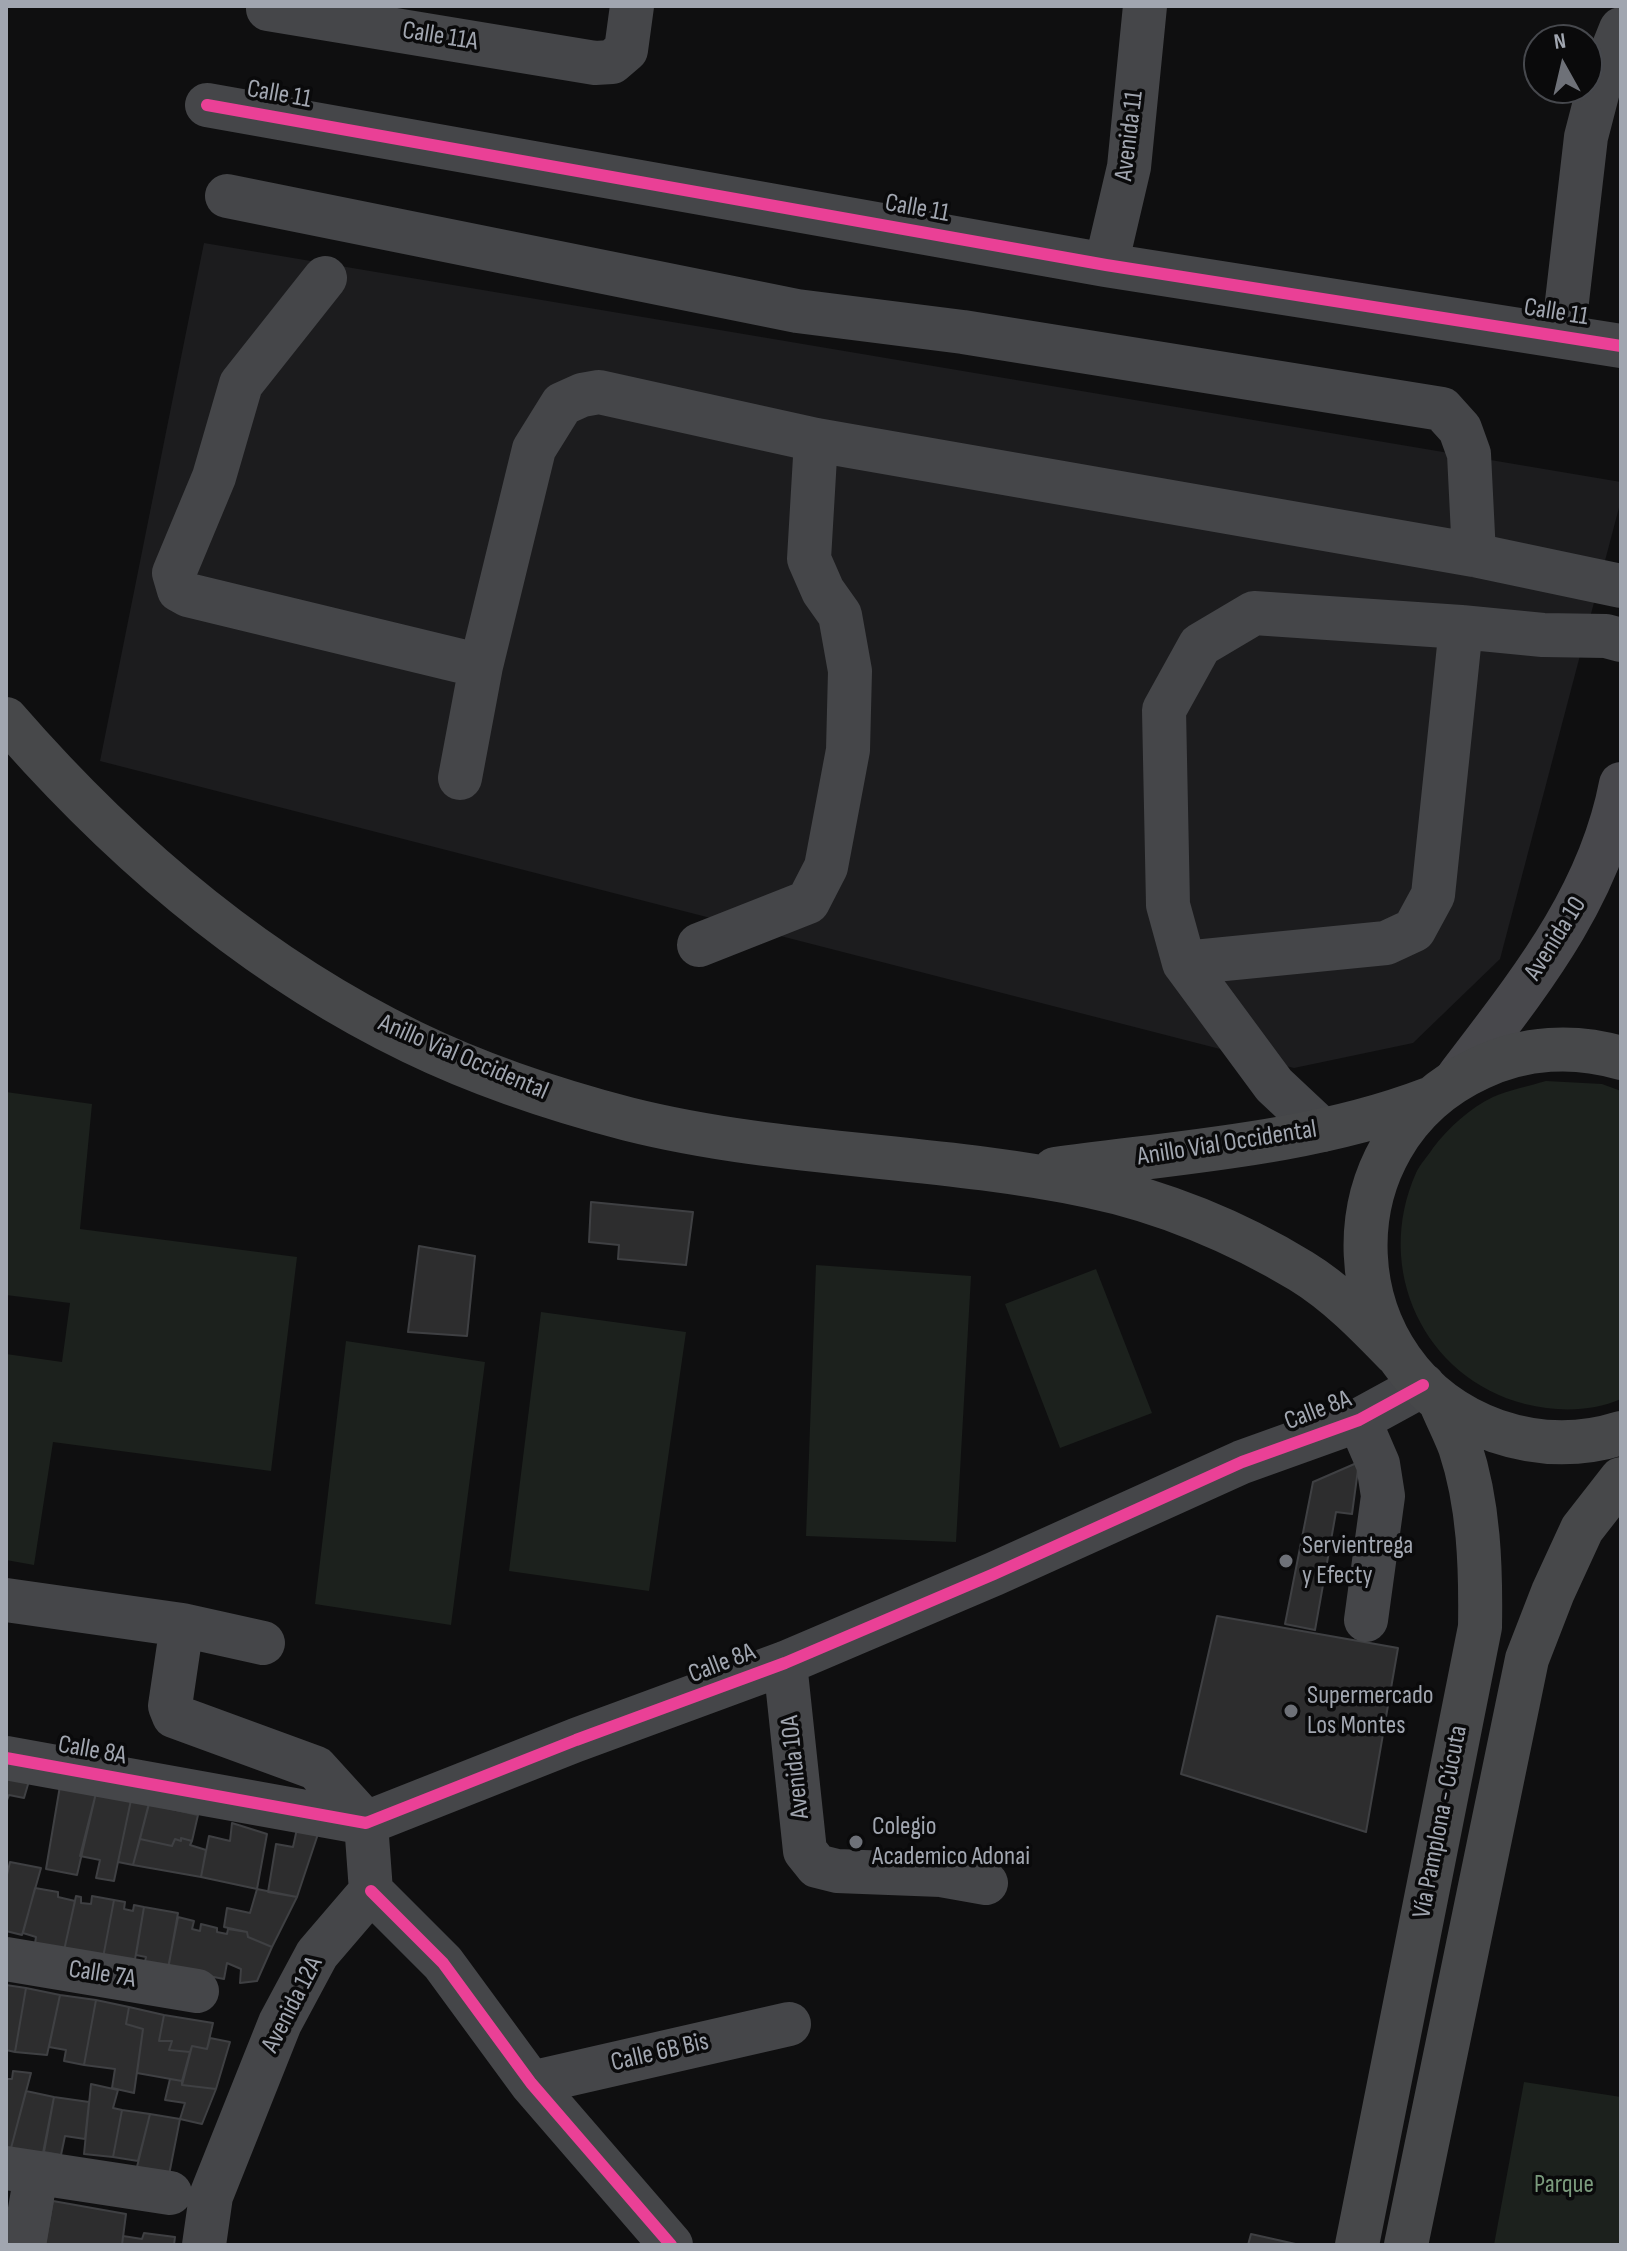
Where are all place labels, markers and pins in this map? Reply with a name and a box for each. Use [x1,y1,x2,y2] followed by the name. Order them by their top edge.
[1302,1530,1413,1592] place label: Servientrega y Efecty
[1277,1552,1295,1570] marker: Servientrega y Efecty
[1307,1680,1434,1742] place label: Supermercado Los Montes
[1282,1702,1300,1720] marker: Supermercado Los Montes
[872,1811,1030,1872] place label: Colegio Academico Adonai
[847,1833,865,1851] marker: Colegio Academico Adonai

